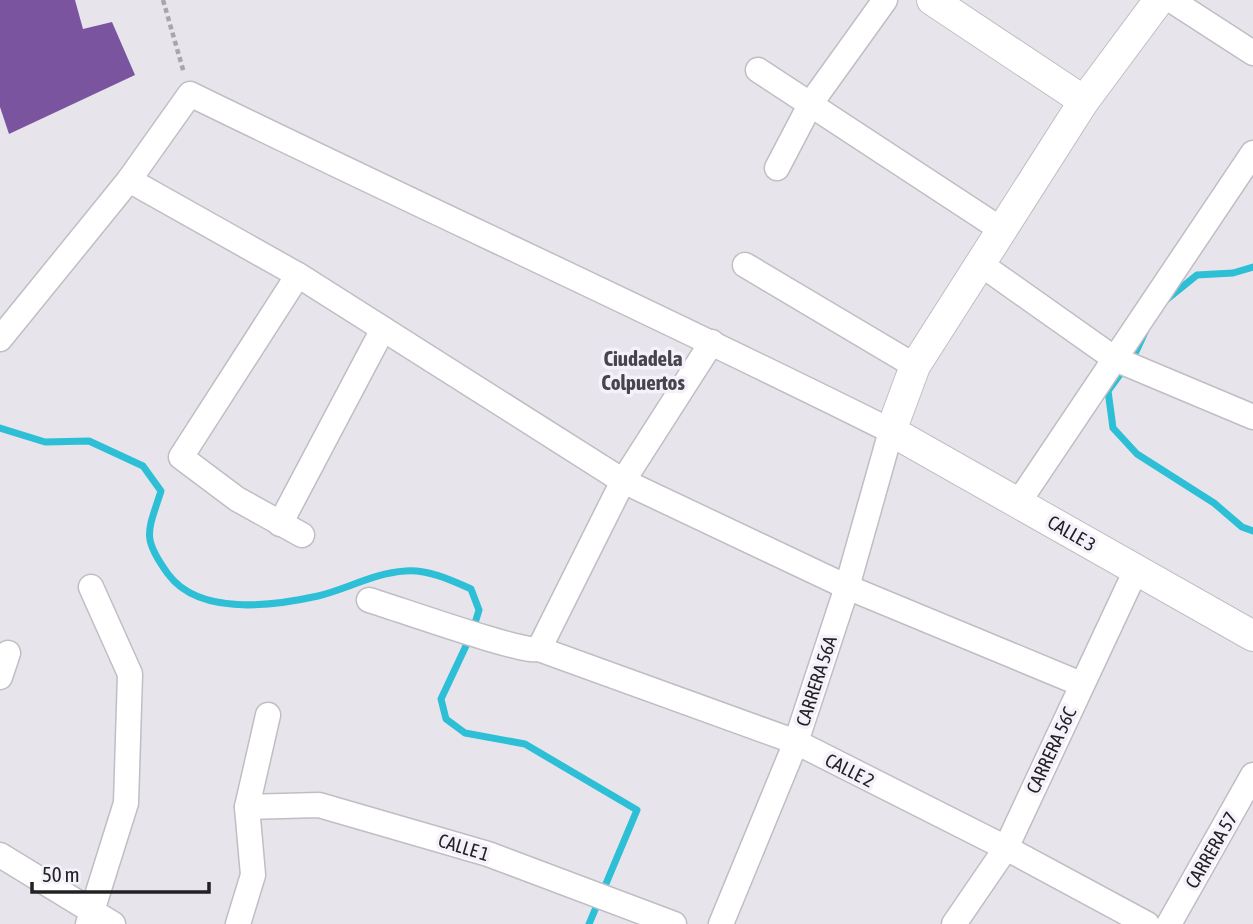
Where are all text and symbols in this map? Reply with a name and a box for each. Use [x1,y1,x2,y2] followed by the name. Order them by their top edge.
[601,346,685,394] district label: Ciudadela Colpuertos
[1044,510,1100,556] street label: CALLE 3
[791,632,841,729] street label: CARRERA 56A
[1021,703,1081,797] street label: CARRERA 56C
[822,748,878,792] street label: CALLE 2
[1180,808,1242,892] street label: CARRERA 57
[436,829,492,865] street label: CALLE 1
[32,850,208,894] scale bar
[42,862,80,886] text: 50 m

